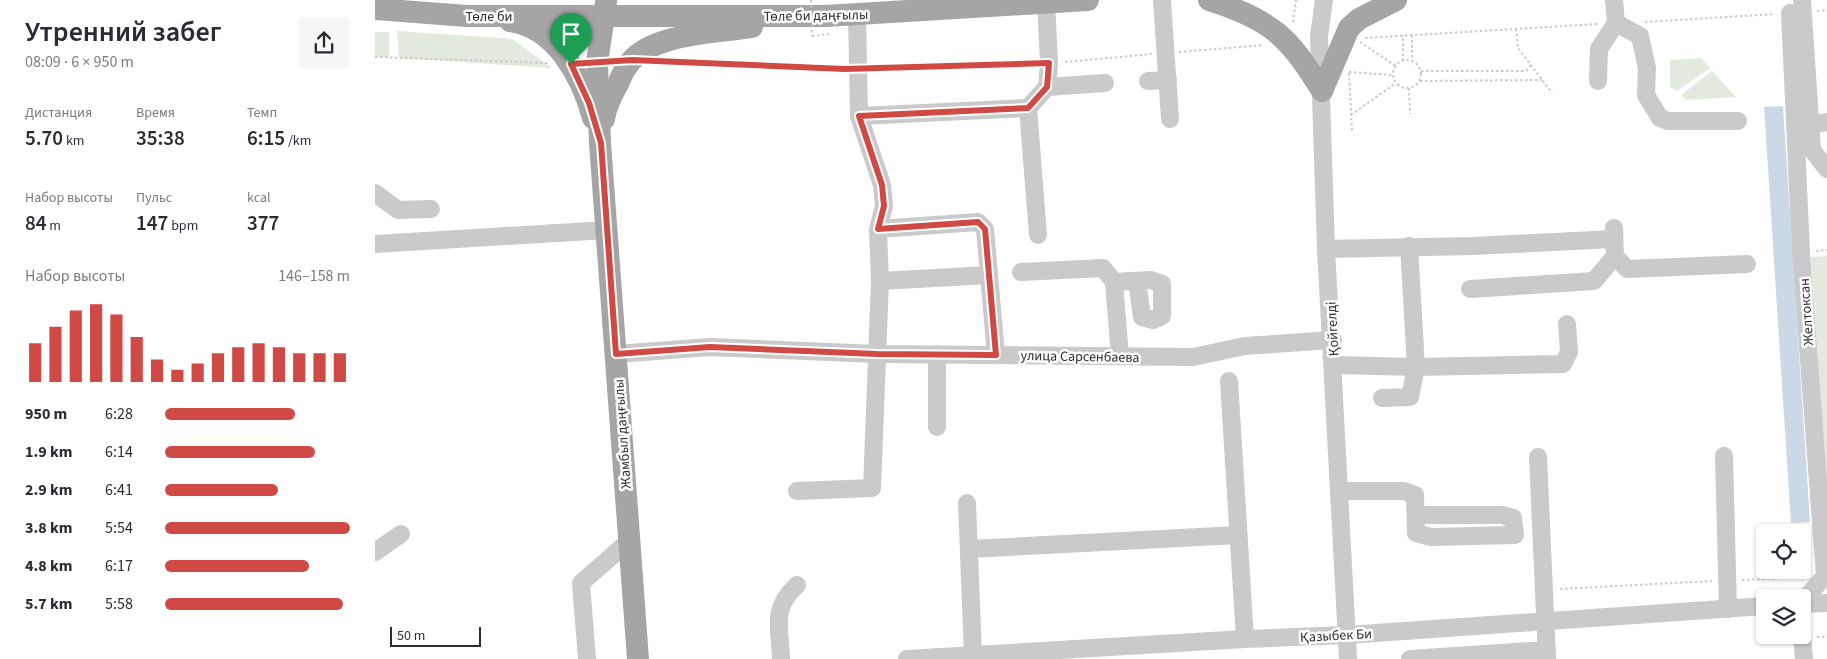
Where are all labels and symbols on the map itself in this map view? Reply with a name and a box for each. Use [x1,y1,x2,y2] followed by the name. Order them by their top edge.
[764,5,868,27] street label: Төле би даңғылы
[466,7,512,27] street label: Төле би
[550,13,592,64] pin
[1795,278,1819,346] street label: Желтоксан
[1322,301,1344,357] street label: Қойгелді
[1020,346,1140,368] street label: улица Сарсенбаева
[609,378,637,489] street label: Жамбыл даңғылы
[390,624,481,647] scale bar
[1300,624,1373,648] street label: Қазыбек Би

